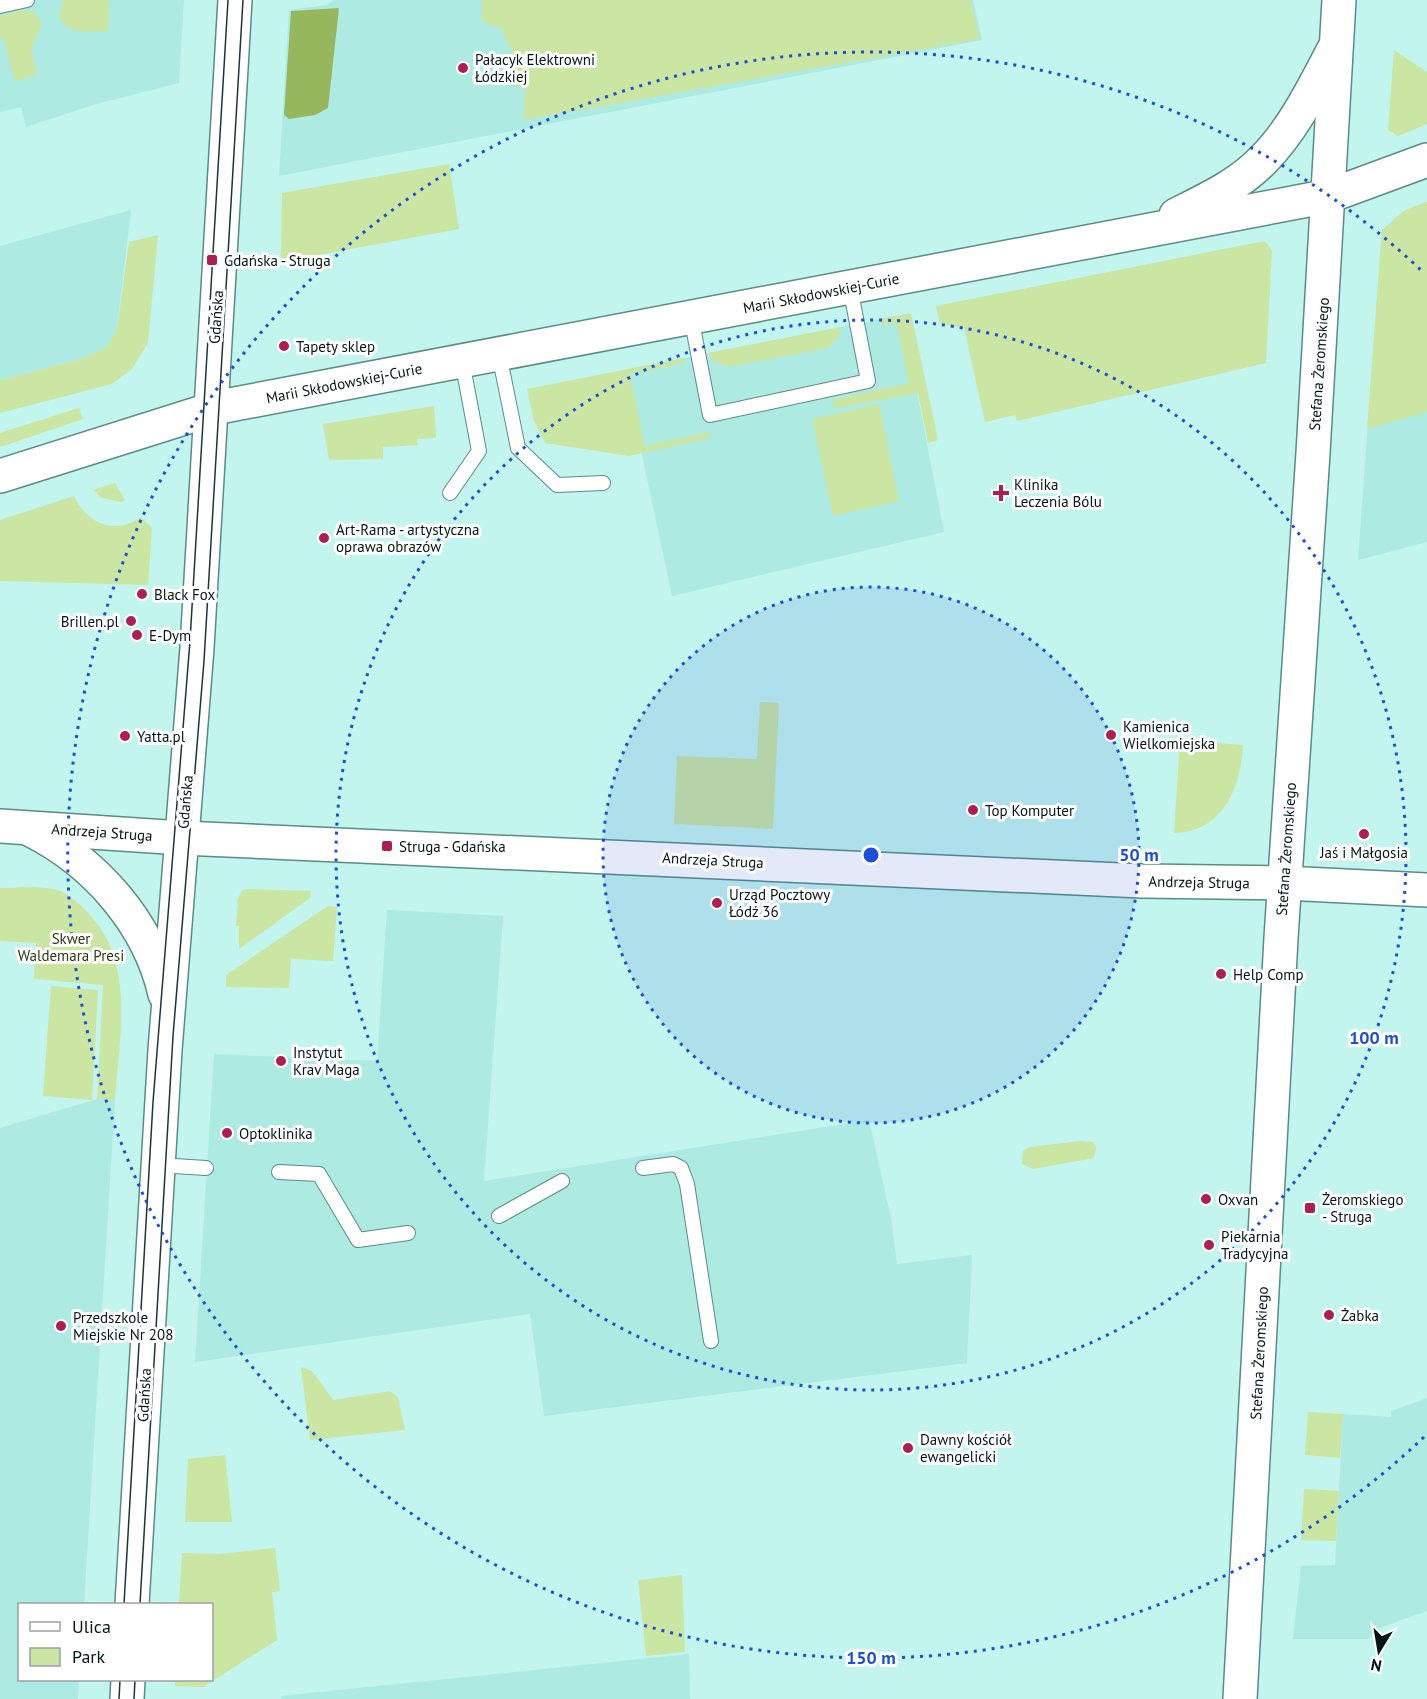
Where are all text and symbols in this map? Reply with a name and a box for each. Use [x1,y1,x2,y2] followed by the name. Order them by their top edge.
[475,50,595,86] place label: Pałacyk Elektrowni Łódzkiej
[456,61,470,75] marker: Pałacyk Elektrowni Łódzkiej
[224,251,331,270] place label: Gdańska - Struga
[205,253,219,267] marker: Gdańska - Struga
[741,269,901,317] street label: Marii Skłodowskiej-Curie
[205,289,227,345] street label: Gdańska
[1305,297,1333,431] street label: Stefana Żeromskiego
[296,337,375,356] place label: Tapety sklep
[277,339,291,353] marker: Tapety sklep
[264,359,424,407] street label: Marii Skłodowskiej-Curie
[1014,475,1102,511] place label: Klinika Leczenia Bólu
[992,484,1010,502] marker: Klinika Leczenia Bólu
[336,520,479,556] place label: Art-Rama - artystyczna oprawa obrazów
[317,531,331,545] marker: Art-Rama - artystyczna oprawa obrazów
[154,585,216,604] place label: Black Fox
[135,587,149,601] marker: Black Fox
[61,612,120,631] place label: Brillen.pl
[124,614,138,628] marker: Brillen.pl
[149,626,191,645] place label: E-Dym
[130,628,144,642] marker: E-Dym
[1123,717,1215,753] place label: Kamienica Wielkomiejska
[137,727,186,746] place label: Yatta.pl
[1104,728,1118,742] marker: Kamienica Wielkomiejska
[118,729,132,743] marker: Yatta.pl
[173,774,197,830] street label: Gdańska
[1272,782,1300,916] street label: Stefana Żeromskiego
[985,801,1074,820] place label: Top Komputer
[966,803,980,817] marker: Top Komputer
[51,819,153,845] street label: Andrzeja Struga
[1357,827,1371,841] marker: Jaś i Małgosia
[399,837,506,856] place label: Struga - Gdańska
[380,839,394,853] marker: Struga - Gdańska
[1119,843,1159,866] text: 50 m
[1319,843,1408,862] place label: Jaś i Małgosia
[861,845,881,865] centre of rings
[662,848,764,872] street label: Andrzeja Struga
[1148,872,1250,892] street label: Andrzeja Struga
[729,885,830,921] place label: Urząd Pocztowy Łódź 36
[710,896,724,910] marker: Urząd Pocztowy Łódź 36
[18,929,124,965] park label: Skwer Waldemara Presi
[1233,965,1304,984] place label: Help Comp
[1214,967,1228,981] marker: Help Comp
[1349,1026,1399,1049] text: 100 m
[293,1043,360,1079] place label: Instytut Krav Maga
[274,1054,288,1068] marker: Instytut Krav Maga
[239,1124,313,1143] place label: Optoklinika
[220,1126,234,1140] marker: Optoklinika
[1218,1190,1258,1209] place label: Oxvan
[1322,1190,1403,1226] place label: Żeromskiego - Struga
[1199,1192,1213,1206] marker: Oxvan
[1303,1201,1317,1215] marker: Żeromskiego - Struga
[1221,1227,1288,1263] place label: Piekarnia Tradycyjna
[1202,1238,1216,1252] marker: Piekarnia Tradycyjna
[1246,1286,1272,1420] street label: Stefana Żeromskiego
[1341,1306,1379,1325] place label: Żabka
[73,1308,173,1344] place label: Przedszkole Miejskie Nr 208
[1322,1308,1336,1322] marker: Żabka
[54,1319,68,1333] marker: Przedszkole Miejskie Nr 208
[133,1368,155,1422] street label: Gdańska
[920,1430,1012,1466] place label: Dawny kościół ewangelicki
[901,1441,915,1455] marker: Dawny kościół ewangelicki
[18,1603,213,1681] legend
[72,1615,111,1638] text: Ulica
[1349,1621,1409,1681] north arrow
[72,1645,105,1668] text: Park
[846,1646,896,1669] text: 150 m
[1369,1655,1383,1677] text: N

